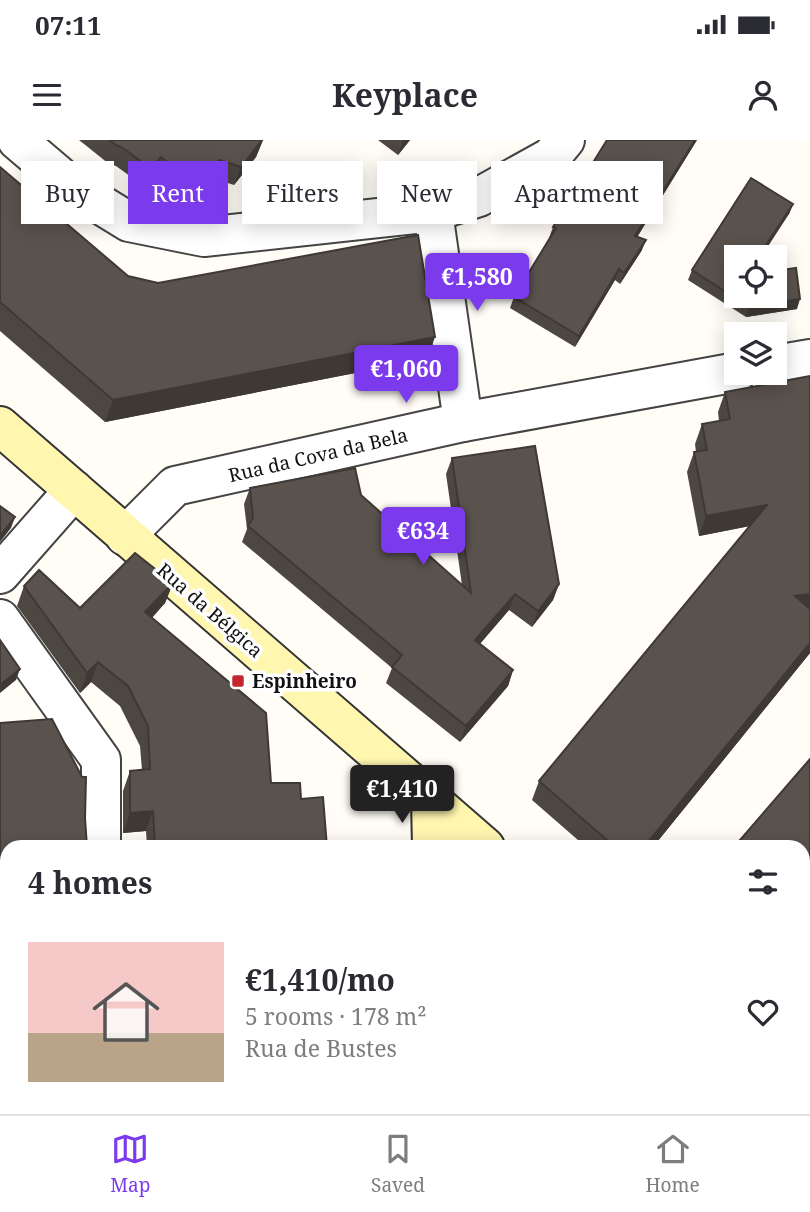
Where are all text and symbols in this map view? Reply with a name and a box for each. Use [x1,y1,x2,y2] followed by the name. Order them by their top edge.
[35,7,102,43] text: 07:11
[332,73,478,116] text: Keyplace
[28,76,66,114] icon: menu
[744,76,782,114] icon: person
[21,161,114,224] chip: Buy
[128,161,228,224] chip: Rent
[242,161,363,224] chip: Filters
[377,161,477,224] chip: New
[491,161,663,224] chip: Apartment
[724,245,787,385] map controls
[724,245,787,308] button: locate
[420,254,534,313] pin: €1,580
[441,260,513,292] text: €1,580
[724,322,787,385] button: layers
[349,345,463,405] pin: €1,060
[370,352,442,384] text: €1,060
[226,422,410,488] street label: Rua da Cova da Bela
[382,508,464,567] pin: €634
[397,514,449,546] text: €634
[152,557,268,663] street label: Rua da Bélgica
[252,668,357,694] place label: Espinheiro
[230,673,246,689] marker: Espinheiro
[345,766,459,825] pin: €1,410
[366,772,438,804] text: €1,410
[28,862,152,903] text: 4 homes
[744,863,782,901] icon: filters
[245,959,395,1000] text: €1,410/mo
[84,970,168,1054] icon: home
[744,993,782,1031] icon: heart
[245,1000,427,1032] text: 5 rooms · 178 m²
[245,1032,397,1064] text: Rua de Bustes
[110,1130,150,1198] tab: Map
[371,1130,425,1198] tab: Saved
[646,1130,700,1198] tab: Home

